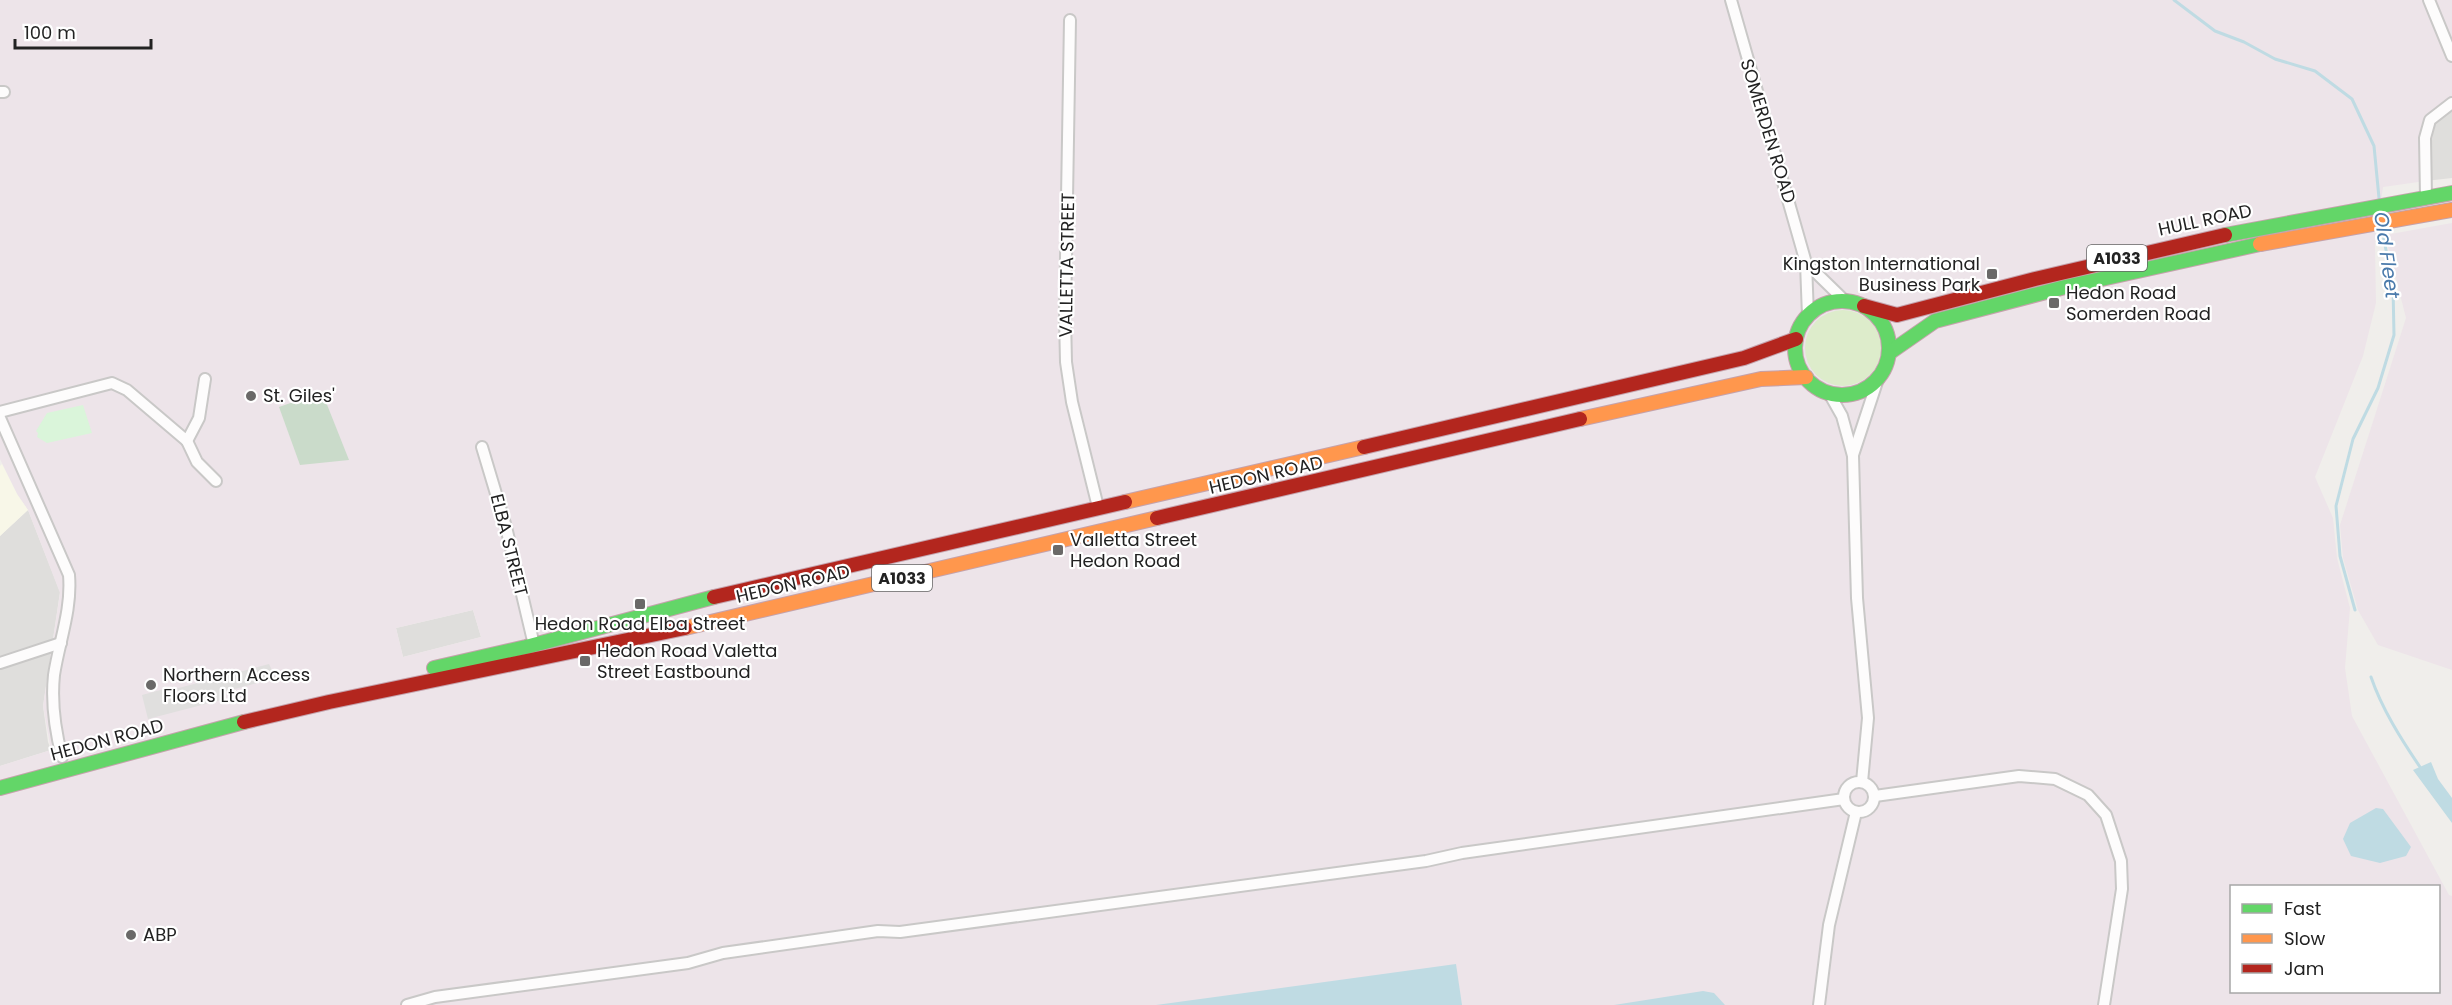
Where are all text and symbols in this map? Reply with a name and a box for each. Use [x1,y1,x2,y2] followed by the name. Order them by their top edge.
[15,12,152,50] scale bar
[24,20,76,45] text: 100 m
[1735,56,1802,206] street label: SOMERDEN ROAD
[1053,192,1080,338] street label: VALLETTA STREET
[2156,197,2254,242] street label: HULL ROAD
[2367,210,2407,301] water label: Old Fleet
[2087,245,2147,271] road number: A1033
[1783,251,1981,297] place label: Kingston International Business Park
[1985,267,1999,281] marker: Kingston International Business Park
[2066,280,2211,326] place label: Hedon Road Somerden Road
[2047,296,2061,310] marker: Hedon Road Somerden Road
[263,383,335,408] place label: St. Giles'
[244,389,258,403] marker: St. Giles'
[1207,449,1325,500] street label: HEDON ROAD
[485,491,534,599] street label: ELBA STREET
[1070,527,1197,573] place label: Valletta Street Hedon Road
[1051,543,1065,557] marker: Valletta Street Hedon Road
[734,558,852,609] street label: HEDON ROAD
[872,565,932,591] road number: A1033
[633,597,647,611] marker: Hedon Road Elba Street
[535,611,745,636] place label: Hedon Road Elba Street
[597,638,777,684] place label: Hedon Road Valetta Street Eastbound
[578,654,592,668] marker: Hedon Road Valetta Street Eastbound
[163,662,310,708] place label: Northern Access Floors Ltd
[144,678,158,692] marker: Northern Access Floors Ltd
[48,712,166,767] street label: HEDON ROAD
[2230,885,2440,993] legend
[2284,896,2321,921] text: Fast
[143,922,177,947] place label: ABP
[2284,926,2326,951] text: Slow
[124,928,138,942] marker: ABP
[2284,956,2324,981] text: Jam

